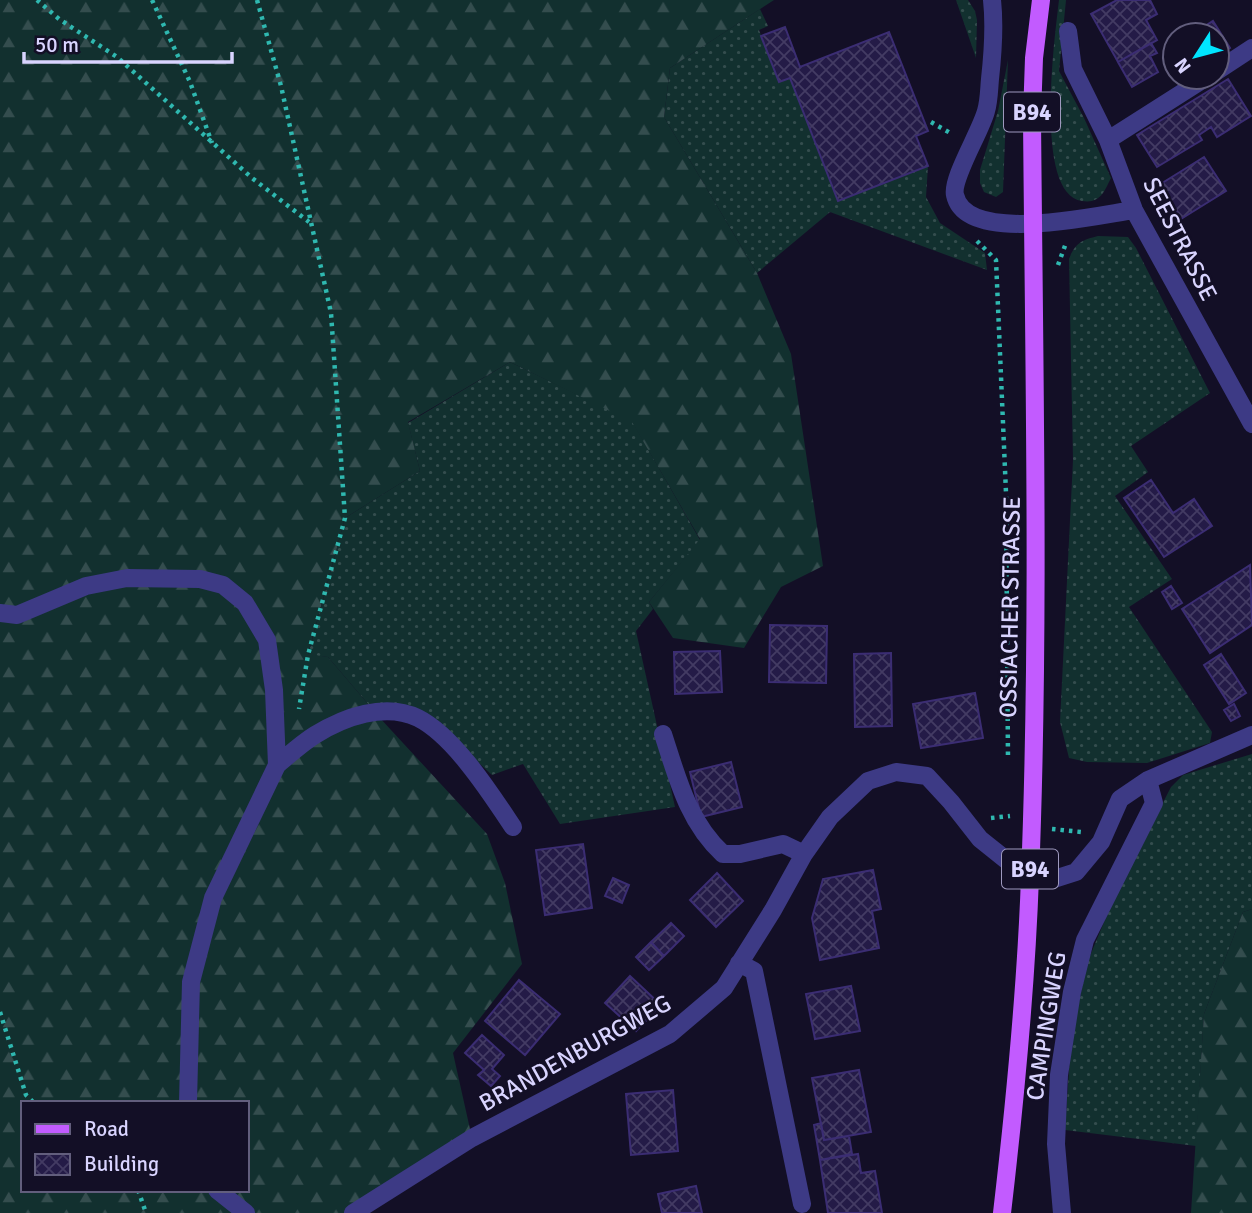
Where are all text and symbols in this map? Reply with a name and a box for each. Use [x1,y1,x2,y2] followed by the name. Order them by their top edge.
[24,21,233,65] scale bar
[1161,21,1231,91] north arrow
[35,32,79,58] text: 50 m
[1169,53,1197,78] text: N
[1004,92,1060,132] road number: B94
[1136,172,1224,306] street label: SEESTRASSE
[993,496,1027,718] street label: OSSIACHER STRASSE
[1002,849,1058,888] road number: B94
[1019,949,1073,1103] street label: CAMPINGWEG
[474,988,676,1118] street label: BRANDENBURGWEG
[21,1101,248,1192] legend
[84,1116,129,1142] text: Road
[84,1151,159,1177] text: Building

